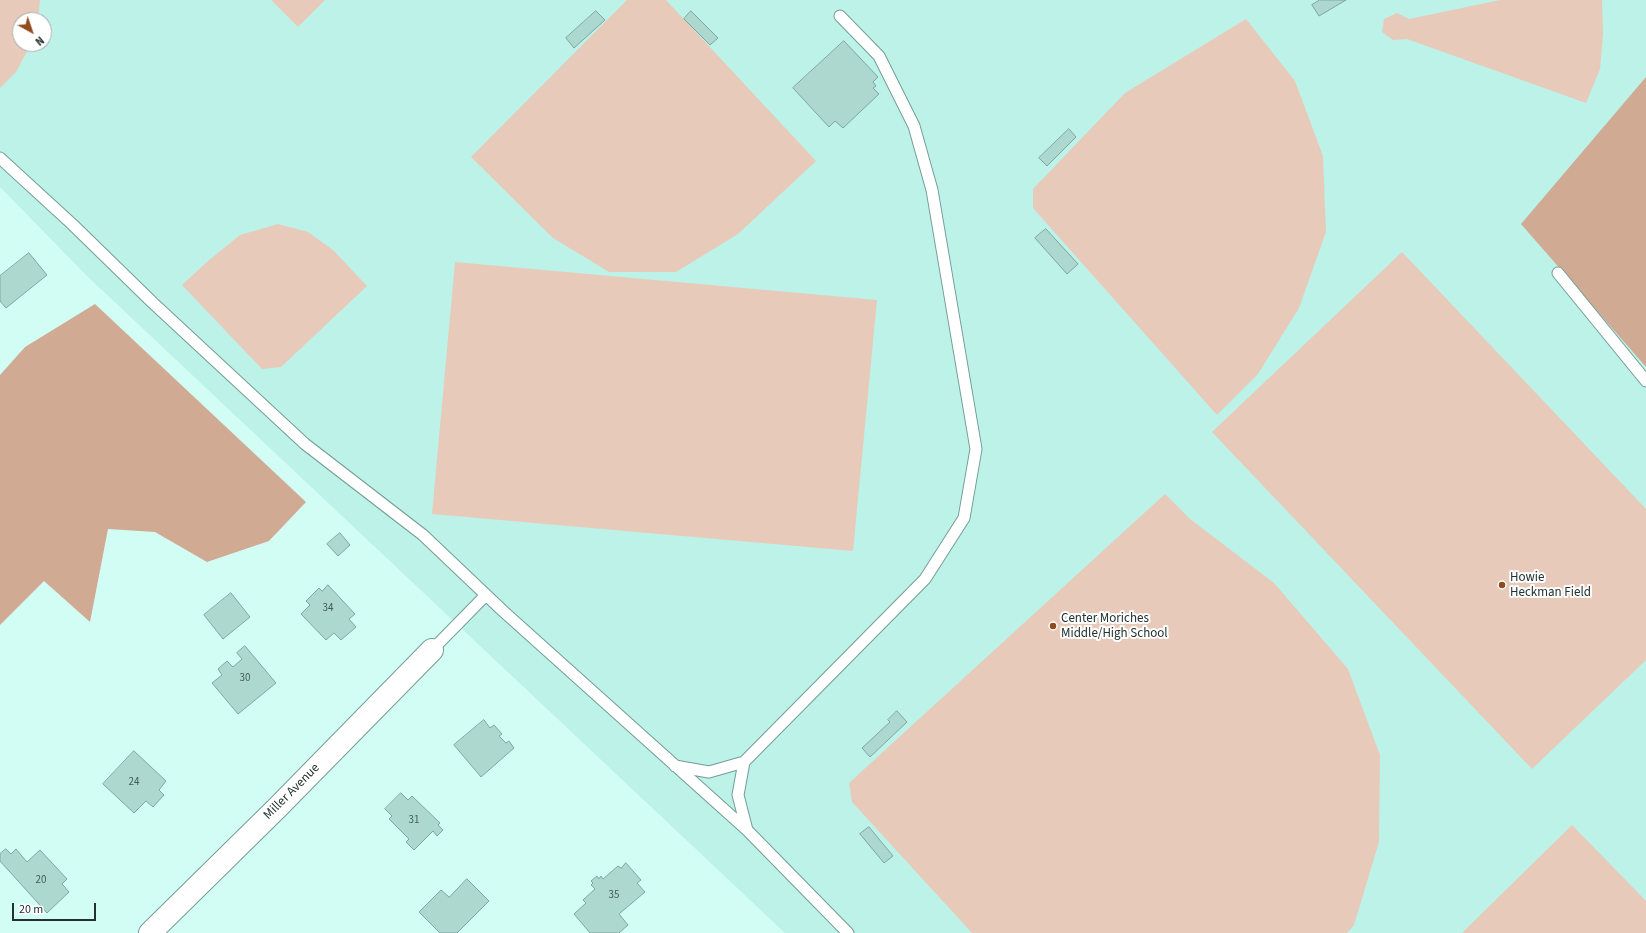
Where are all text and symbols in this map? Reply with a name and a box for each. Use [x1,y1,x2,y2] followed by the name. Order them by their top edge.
[12,12,52,52] north arrow
[32,33,47,49] text: N
[1510,570,1591,601] place label: Howie Heckman Field
[1497,580,1507,590] marker: Howie Heckman Field
[323,602,333,616] house number: 34
[1061,611,1168,642] place label: Center Moriches Middle/High School
[1048,621,1058,631] marker: Center Moriches Middle/High School
[240,672,250,686] house number: 30
[261,761,323,823] street label: Miller Avenue
[129,776,139,790] house number: 24
[409,814,419,828] house number: 31
[36,874,46,888] house number: 20
[609,889,619,903] house number: 35
[14,895,98,921] scale bar
[19,901,43,918] text: 20 m

